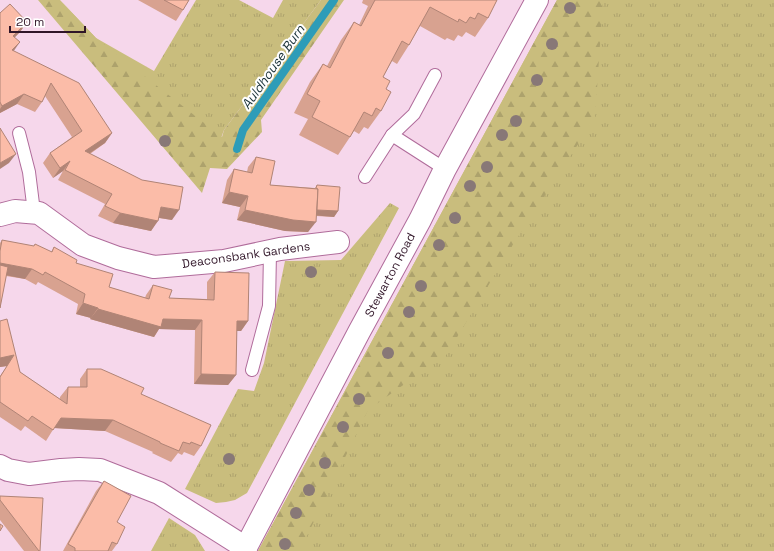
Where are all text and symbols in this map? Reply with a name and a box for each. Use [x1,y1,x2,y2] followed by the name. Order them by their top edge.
[10,8,85,34] scale bar
[16,14,44,30] text: 20 m
[238,21,309,112] water label: Auldhouse Burn
[361,230,419,320] street label: Stewarton Road
[181,238,311,272] street label: Deaconsbank Gardens

